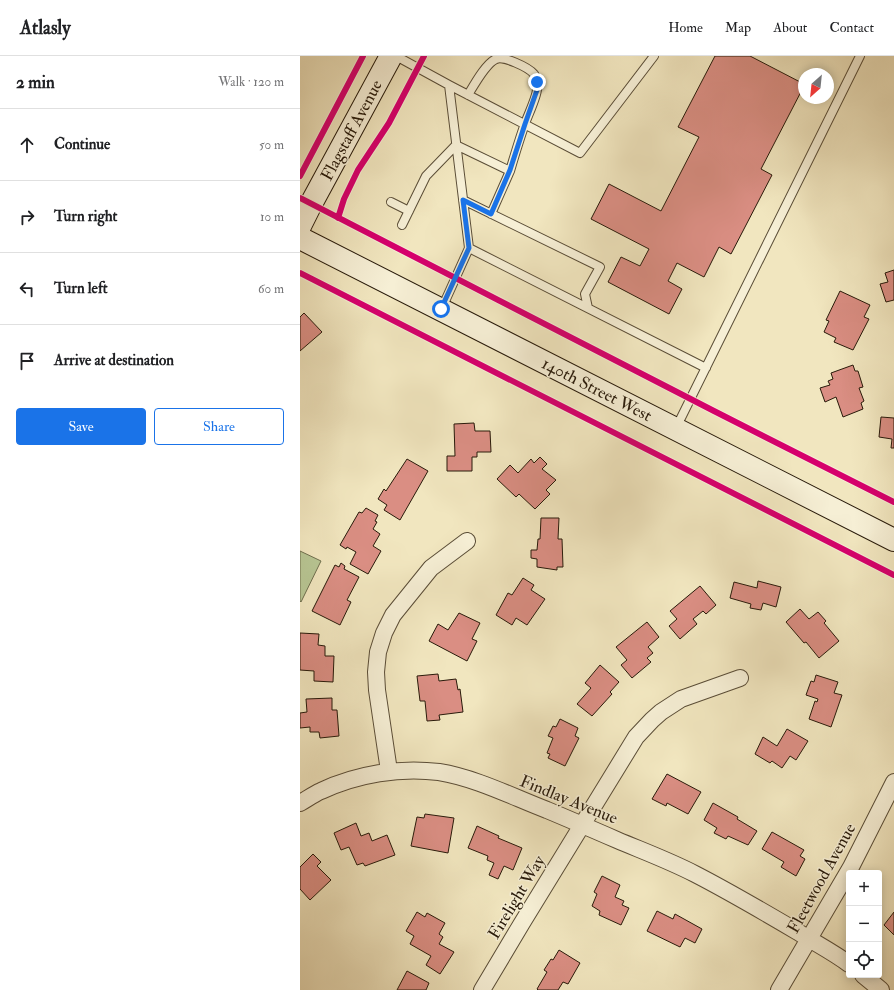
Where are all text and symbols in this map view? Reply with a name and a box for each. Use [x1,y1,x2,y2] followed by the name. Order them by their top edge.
[20,16,71,40] text: Atlasly
[668,19,703,36] text: Home
[725,19,751,36] text: Map
[773,19,807,36] text: About
[829,19,874,36] text: Contact
[798,68,834,104] north arrow
[16,72,55,93] text: 2 min
[528,73,546,91] route end
[218,74,284,90] text: Walk · 120 m
[316,76,387,184] street label: Flagstaff Avenue
[16,134,38,156] icon: ahead
[54,135,110,154] text: Continue
[259,137,284,153] text: 50 m
[16,206,38,228] icon: right
[54,207,117,226] text: Turn right
[260,209,284,225] text: 10 m
[16,278,38,300] icon: left
[54,279,108,298] text: Turn left
[258,281,284,297] text: 60 m
[432,300,450,318] route start
[16,350,38,372] icon: arrive
[54,351,174,370] text: Arrive at destination
[538,353,656,426] street label: 140th Street West
[16,408,146,445] button: Save
[154,408,284,445] button: Share
[516,770,621,830] street label: Findlay Avenue
[783,820,860,937] street label: Fleetwood Avenue
[483,851,551,943] street label: Firelight Way
[846,870,882,978] map controls
[846,870,882,906] button: +
[846,906,882,942] button: −
[846,942,882,978] button: locate

